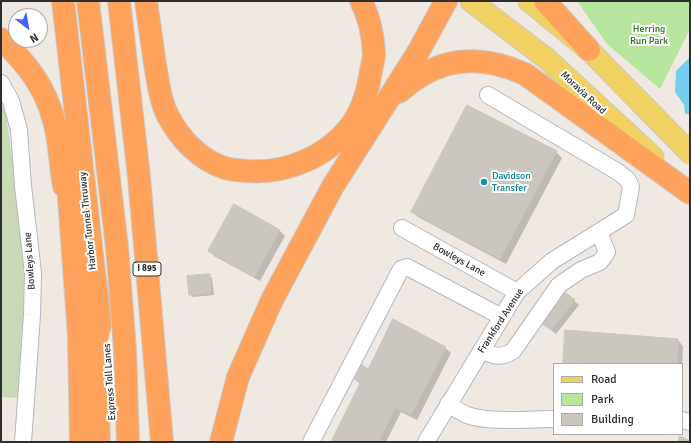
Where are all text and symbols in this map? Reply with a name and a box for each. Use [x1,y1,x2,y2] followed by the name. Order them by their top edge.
[8,8,48,48] north arrow
[630,23,668,46] park label: Herring Run Park
[27,30,41,45] text: N
[558,69,608,117] street label: Moravia Road
[492,170,531,194] place label: Davidson Transfer
[77,171,99,271] street label: Harbor Tunnel Thruway
[479,177,489,187] marker: Davidson Transfer
[22,232,38,290] street label: Bowleys Lane
[431,241,487,279] street label: Bowleys Lane
[133,262,161,276] road number: I 895
[476,286,526,356] street label: Frankford Avenue
[101,343,119,421] street label: Express Toll Lanes
[553,363,683,435] legend
[591,372,617,387] text: Road
[591,392,614,407] text: Park
[591,412,634,427] text: Building

